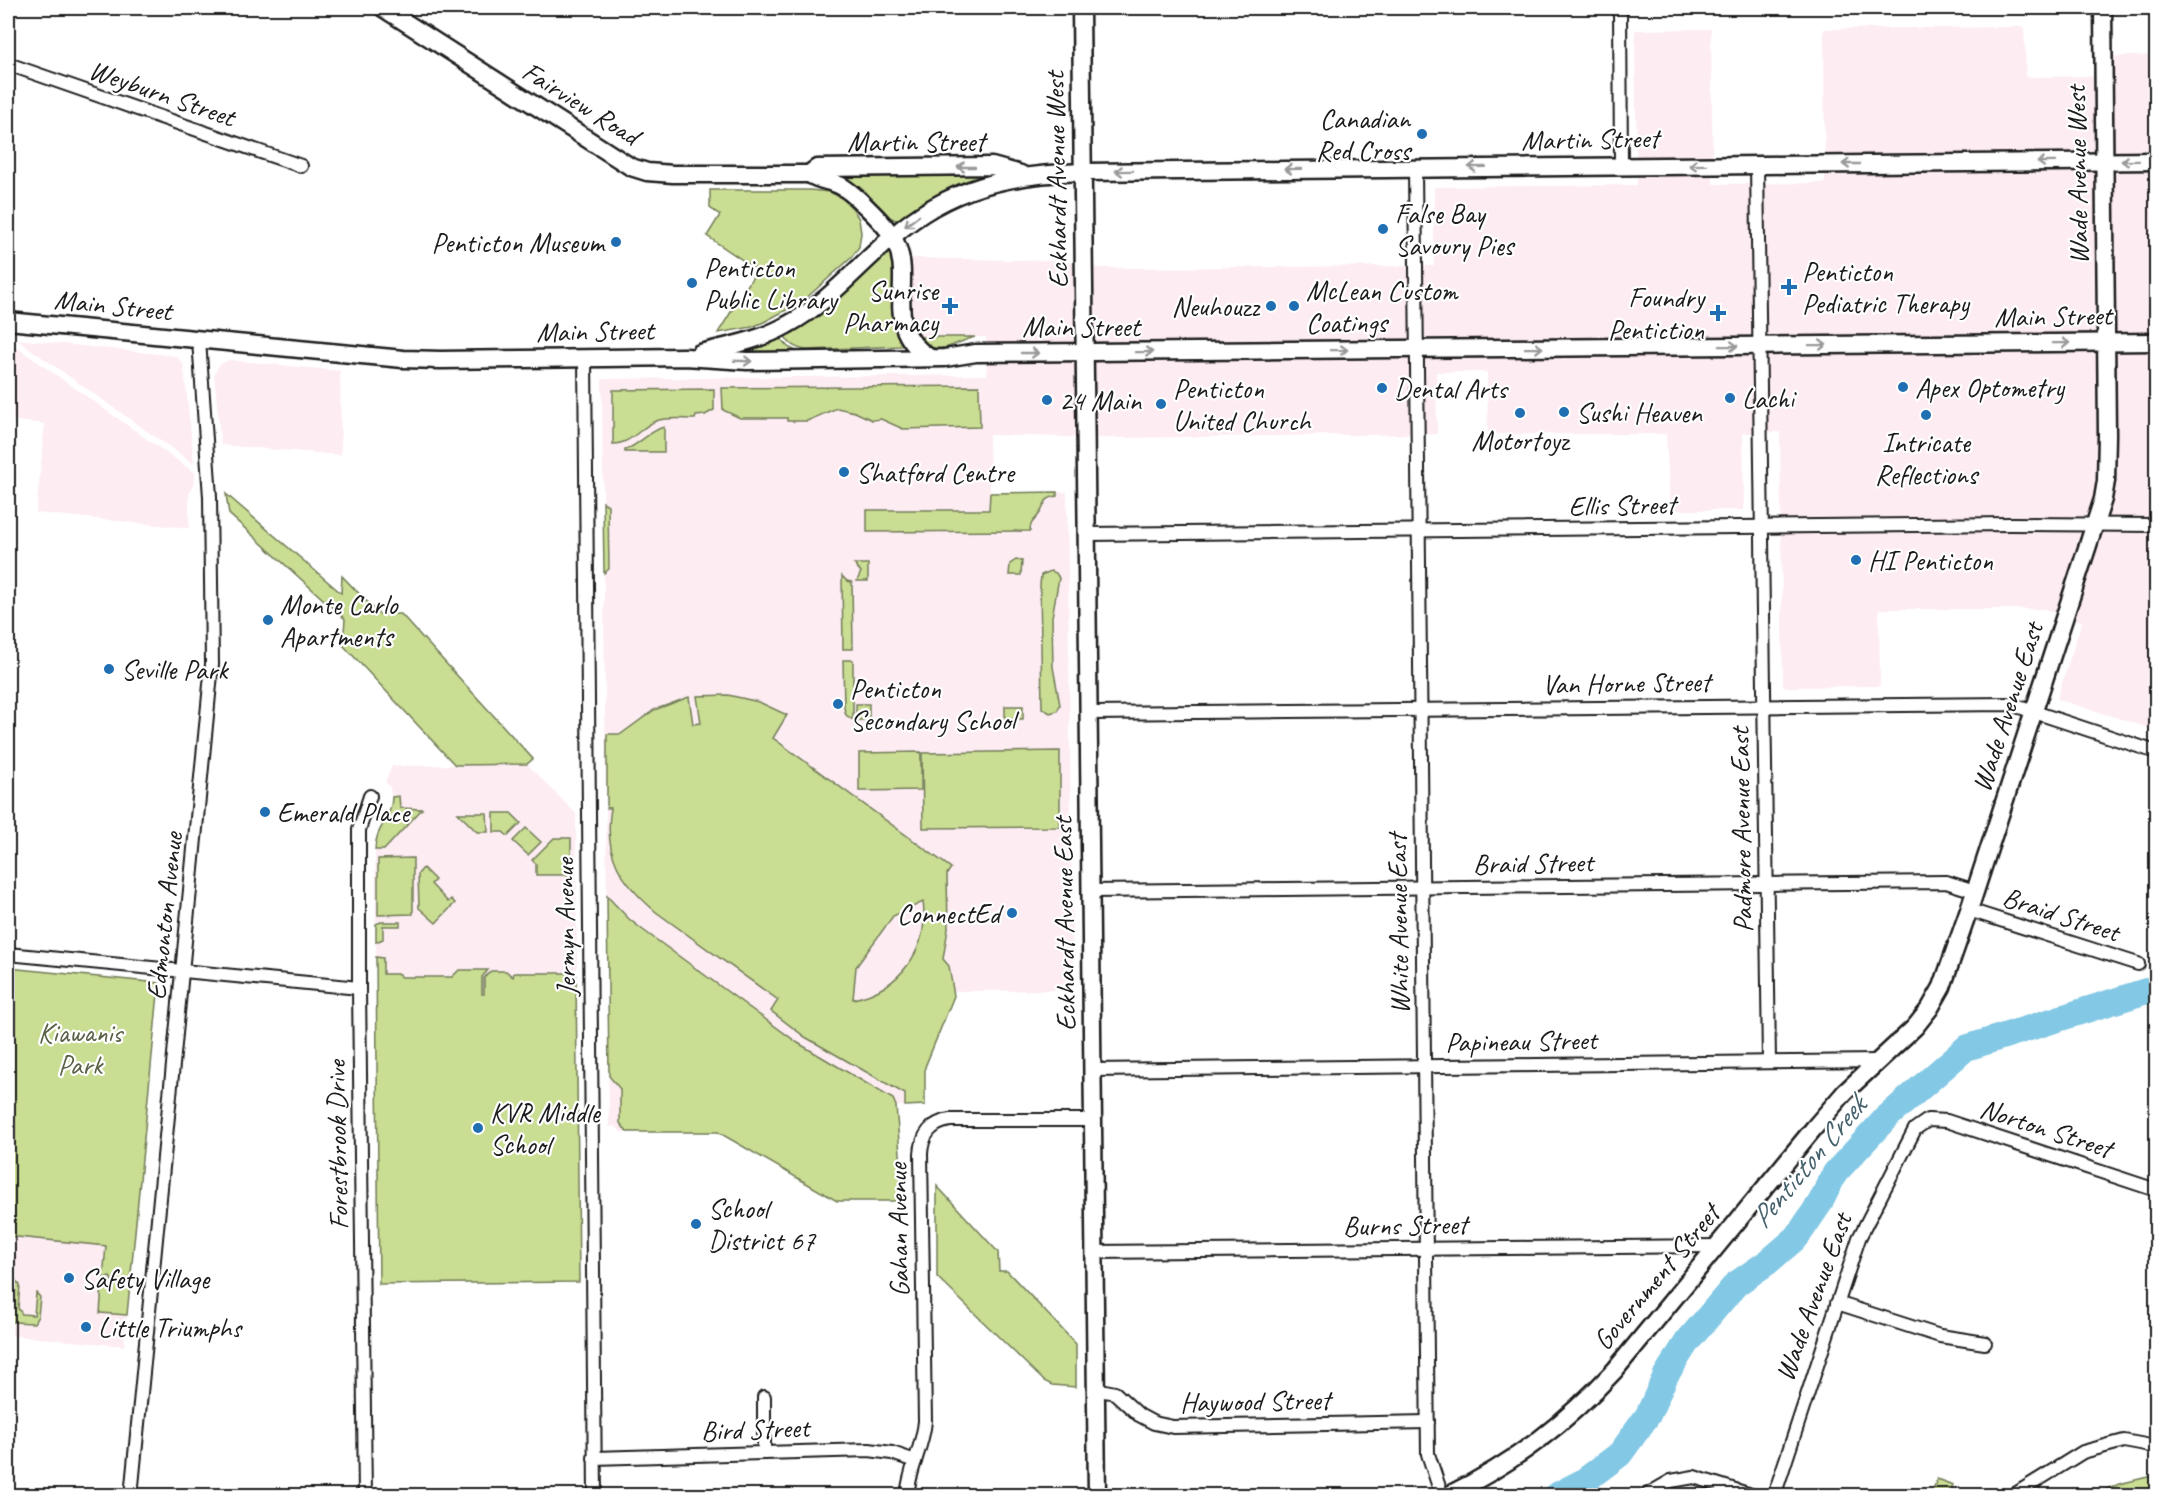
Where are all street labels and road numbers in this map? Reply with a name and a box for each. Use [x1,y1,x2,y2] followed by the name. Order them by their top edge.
[85,52,242,135] street label: Weyburn Street
[516,53,649,155] street label: Fairview Road
[1037,69,1075,289] street label: Eckhardt Avenue West
[2058,83,2096,265] street label: Wade Avenue West
[1521,120,1663,158] street label: Martin Street
[847,124,988,159] street label: Martin Street
[53,281,176,329] street label: Main Street
[1994,297,2115,335] street label: Main Street
[1022,309,1142,344] street label: Main Street
[536,312,657,350] street label: Main Street
[1568,487,1679,523] street label: Ellis Street
[1963,615,2052,796] street label: Wade Avenue East
[1542,664,1714,702] street label: Van Horne Street
[1722,724,1760,933] street label: Padmore Avenue East
[1045,814,1083,1031] street label: Eckhardt Avenue East
[138,829,190,1001] street label: Edmonton Avenue
[1379,830,1417,1015] street label: White Avenue East
[1473,844,1596,882] street label: Braid Street
[546,856,584,998] street label: Jermyn Avenue
[1998,879,2126,950] street label: Braid Street
[1445,1022,1600,1060] street label: Papineau Street
[318,1058,356,1230] street label: Forestbrook Drive
[1976,1090,2120,1167] street label: Norton Street
[879,1161,917,1297] street label: Gahan Avenue
[1585,1194,1729,1357] street label: Government Street
[1343,1206,1471,1244] street label: Burns Street
[1767,1206,1860,1386] street label: Wade Avenue East
[1180,1382,1334,1420] street label: Haywood Street
[700,1410,812,1448] street label: Bird Street

